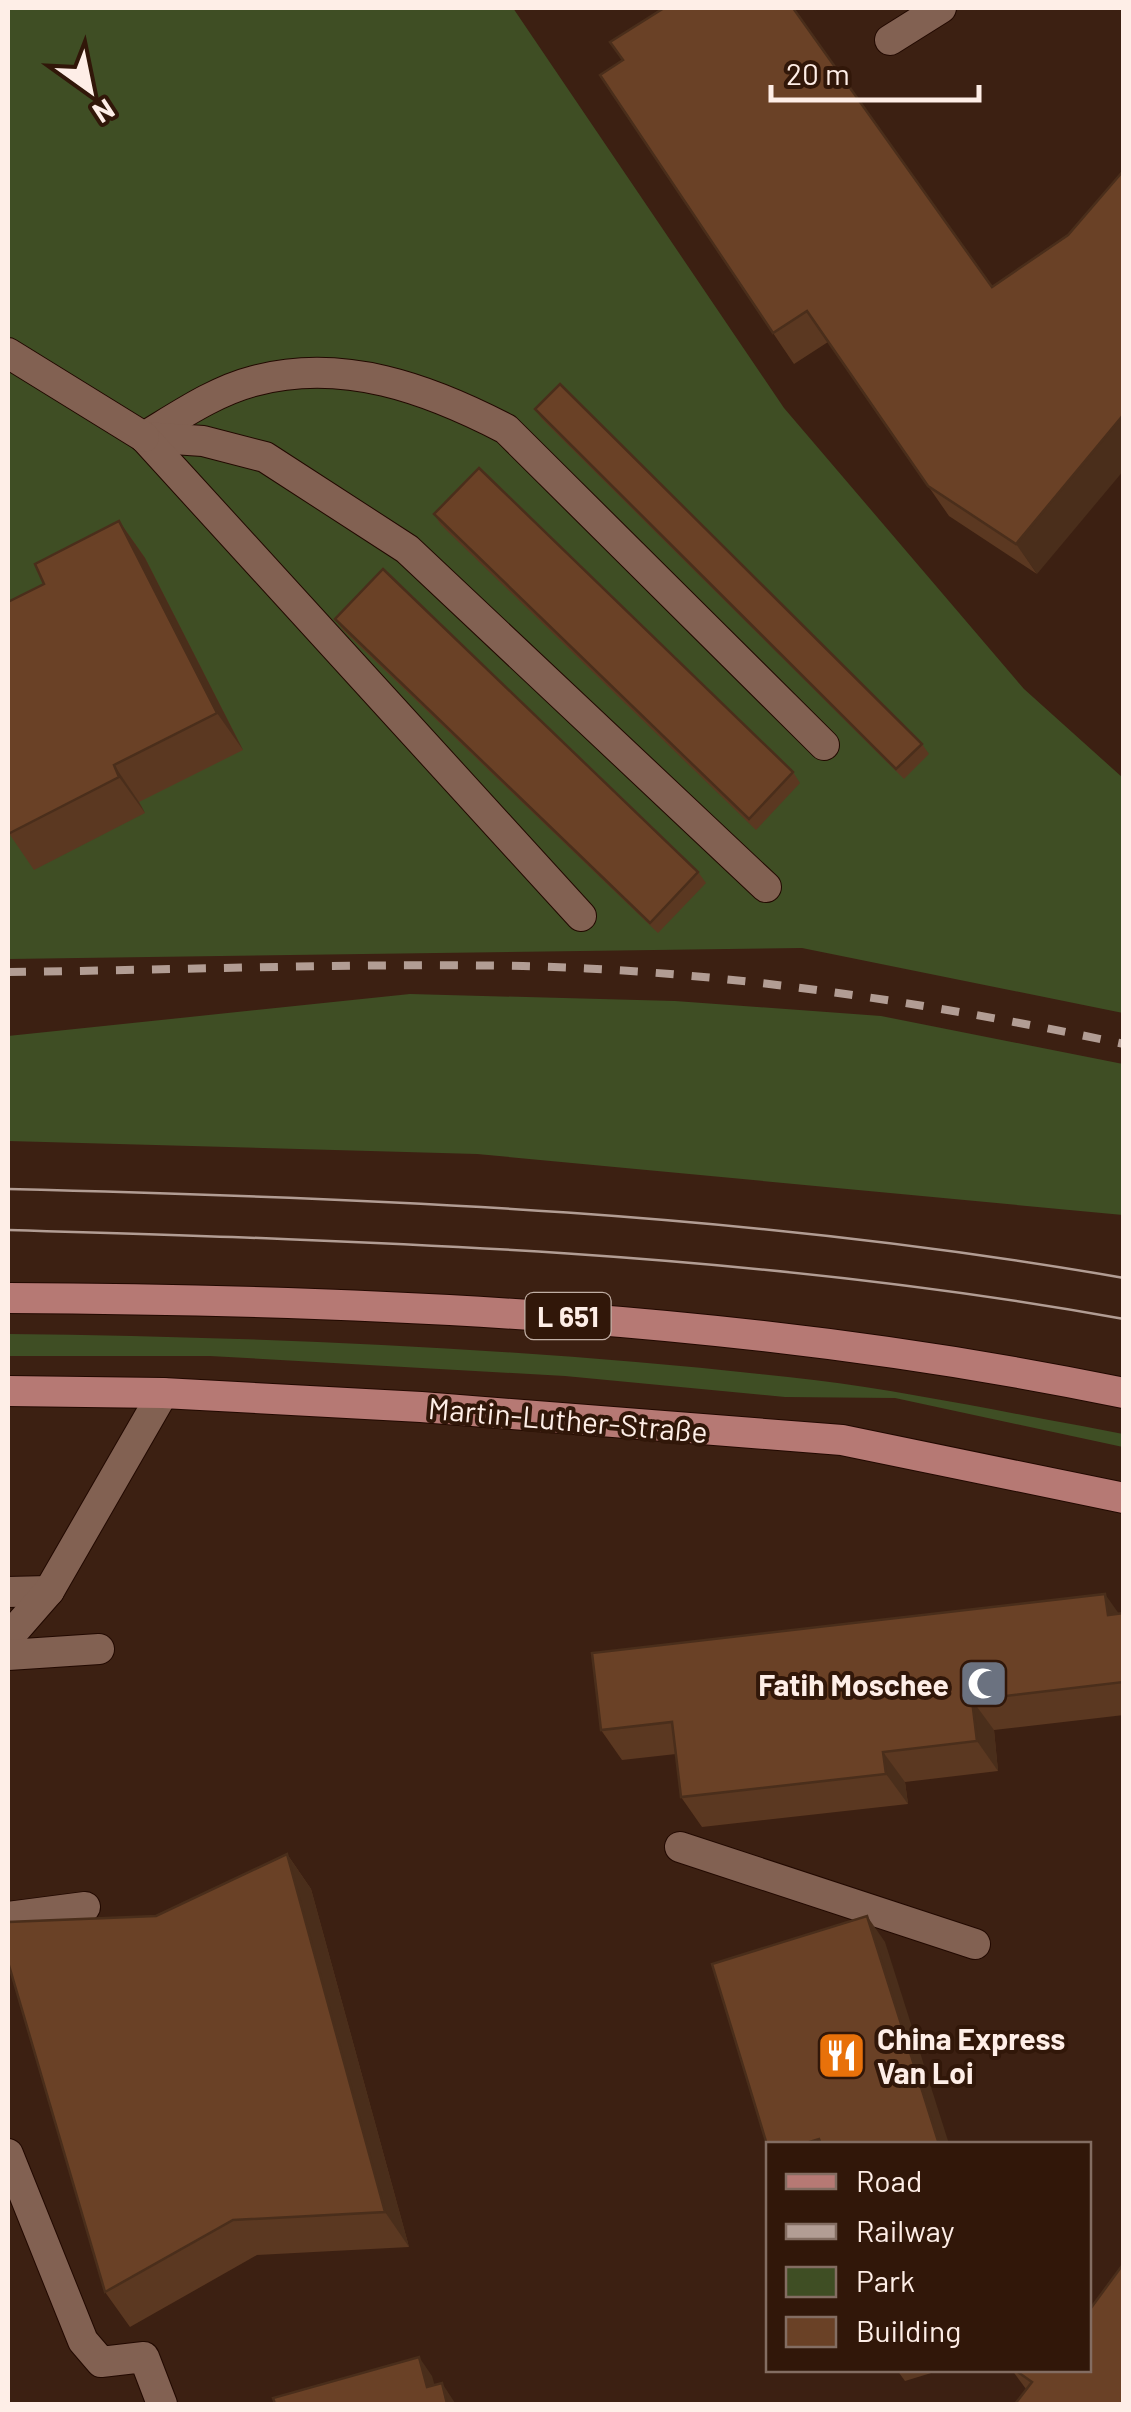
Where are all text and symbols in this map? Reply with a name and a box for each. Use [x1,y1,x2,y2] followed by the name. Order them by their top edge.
[40,40,140,140] north arrow
[771,40,978,102] scale bar
[786,55,850,91] text: 20 m
[87,92,121,131] text: N
[526,1293,610,1339] road number: L 651
[427,1389,709,1449] street label: Martin-Luther-Straße
[958,1658,1010,1710] mosque icon: Fatih Moschee
[758,1666,949,1702] place label: Fatih Moschee
[877,2020,1065,2090] place label: China Express Van Loi
[816,2029,868,2081] restaurant icon: China Express Van Loi
[766,2142,1091,2372] legend
[856,2162,922,2198] text: Road
[856,2212,955,2248] text: Railway
[856,2262,915,2298] text: Park
[856,2312,961,2348] text: Building

